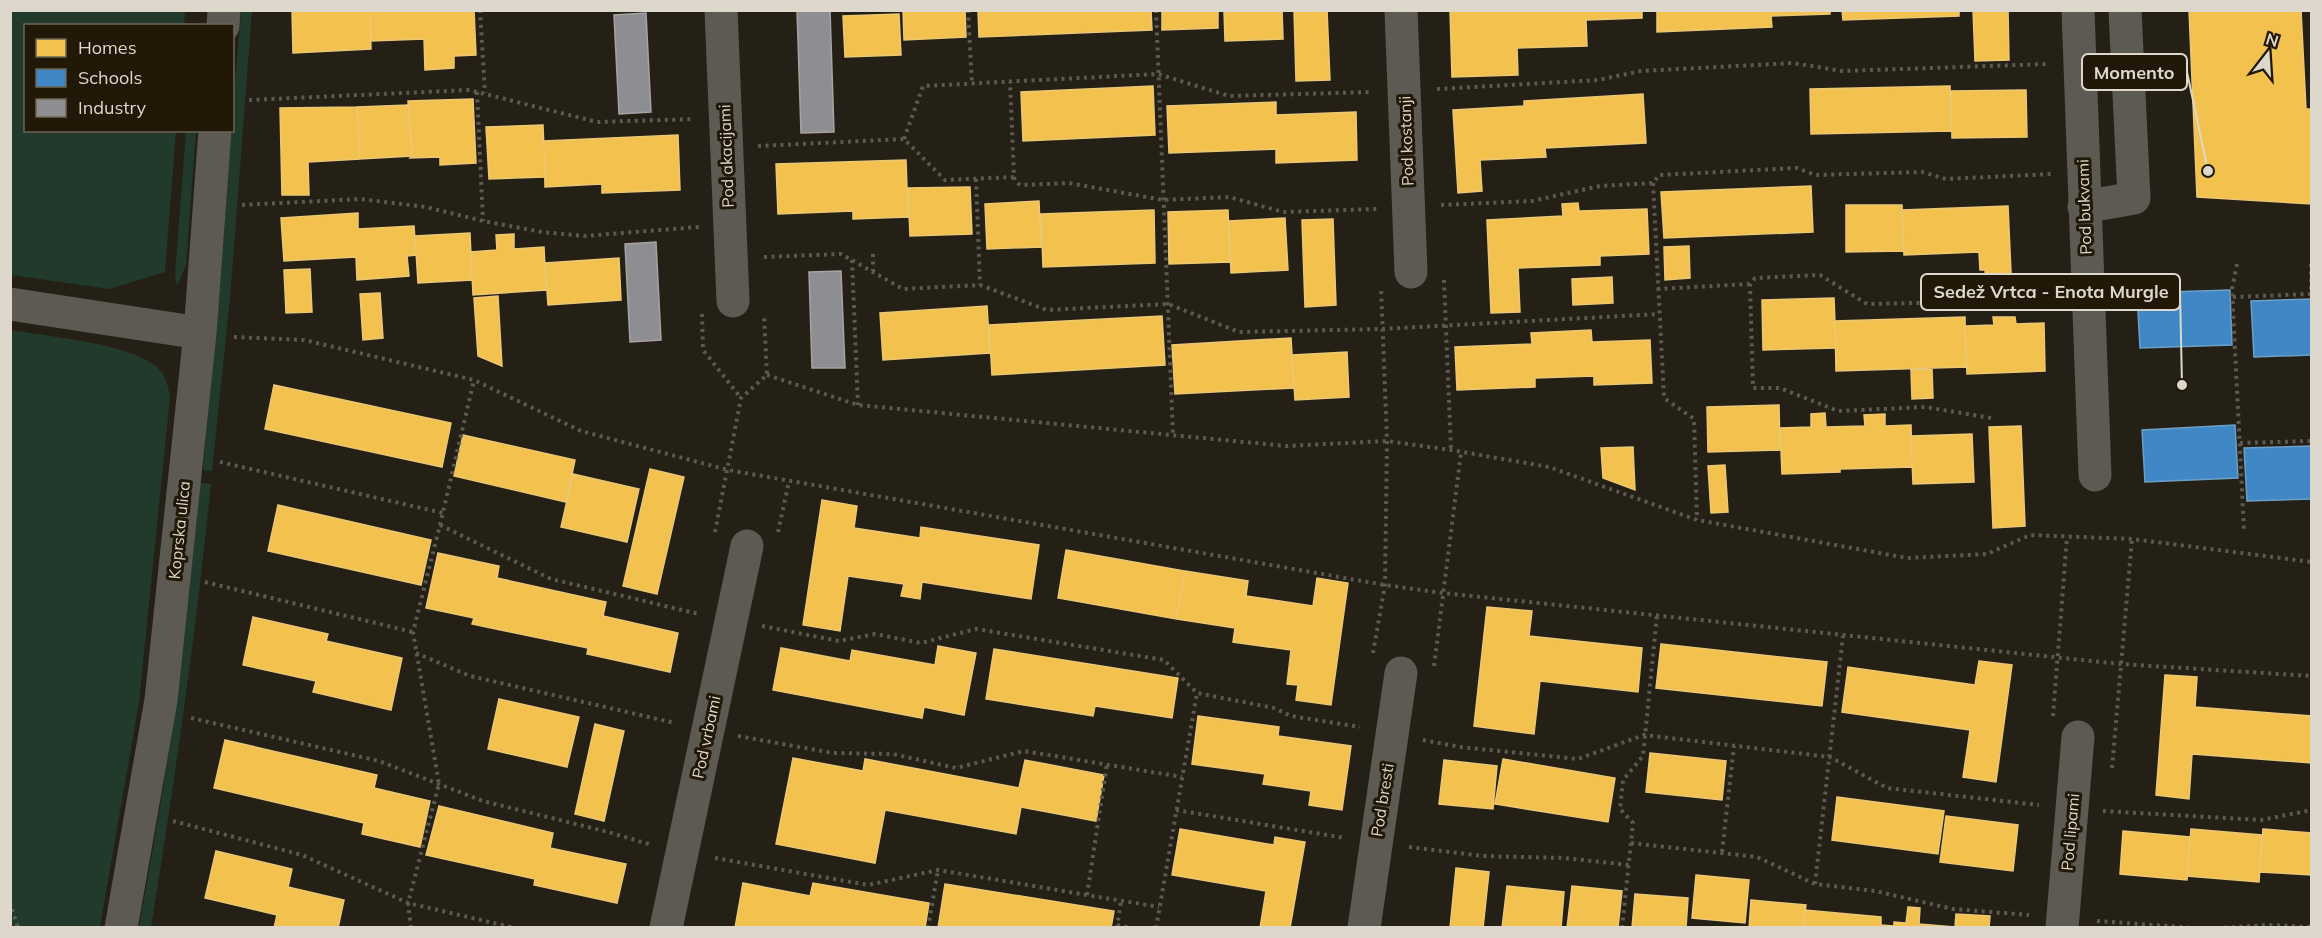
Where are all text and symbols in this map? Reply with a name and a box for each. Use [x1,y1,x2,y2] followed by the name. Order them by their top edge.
[24,24,234,132] legend
[2238,24,2298,84] north arrow
[2264,28,2281,51] text: N
[78,36,137,59] text: Homes
[2082,54,2187,90] callout: Momento
[2094,61,2174,84] text: Momento
[78,66,143,89] text: Schools
[78,96,147,119] text: Industry
[1394,96,1418,186] street label: Pod kostanji
[714,104,738,208] street label: Pod akacijami
[2072,159,2096,255] street label: Pod bukvami
[1921,274,2180,310] callout: Sedež Vrtca - Enota Murgle
[1933,280,2169,303] text: Sedež Vrtca - Enota Murgle
[164,480,194,580] street label: Koprska ulica
[687,694,725,780] street label: Pod vrbami
[1366,762,1398,838] street label: Pod bresti
[2057,792,2083,872] street label: Pod lipami

